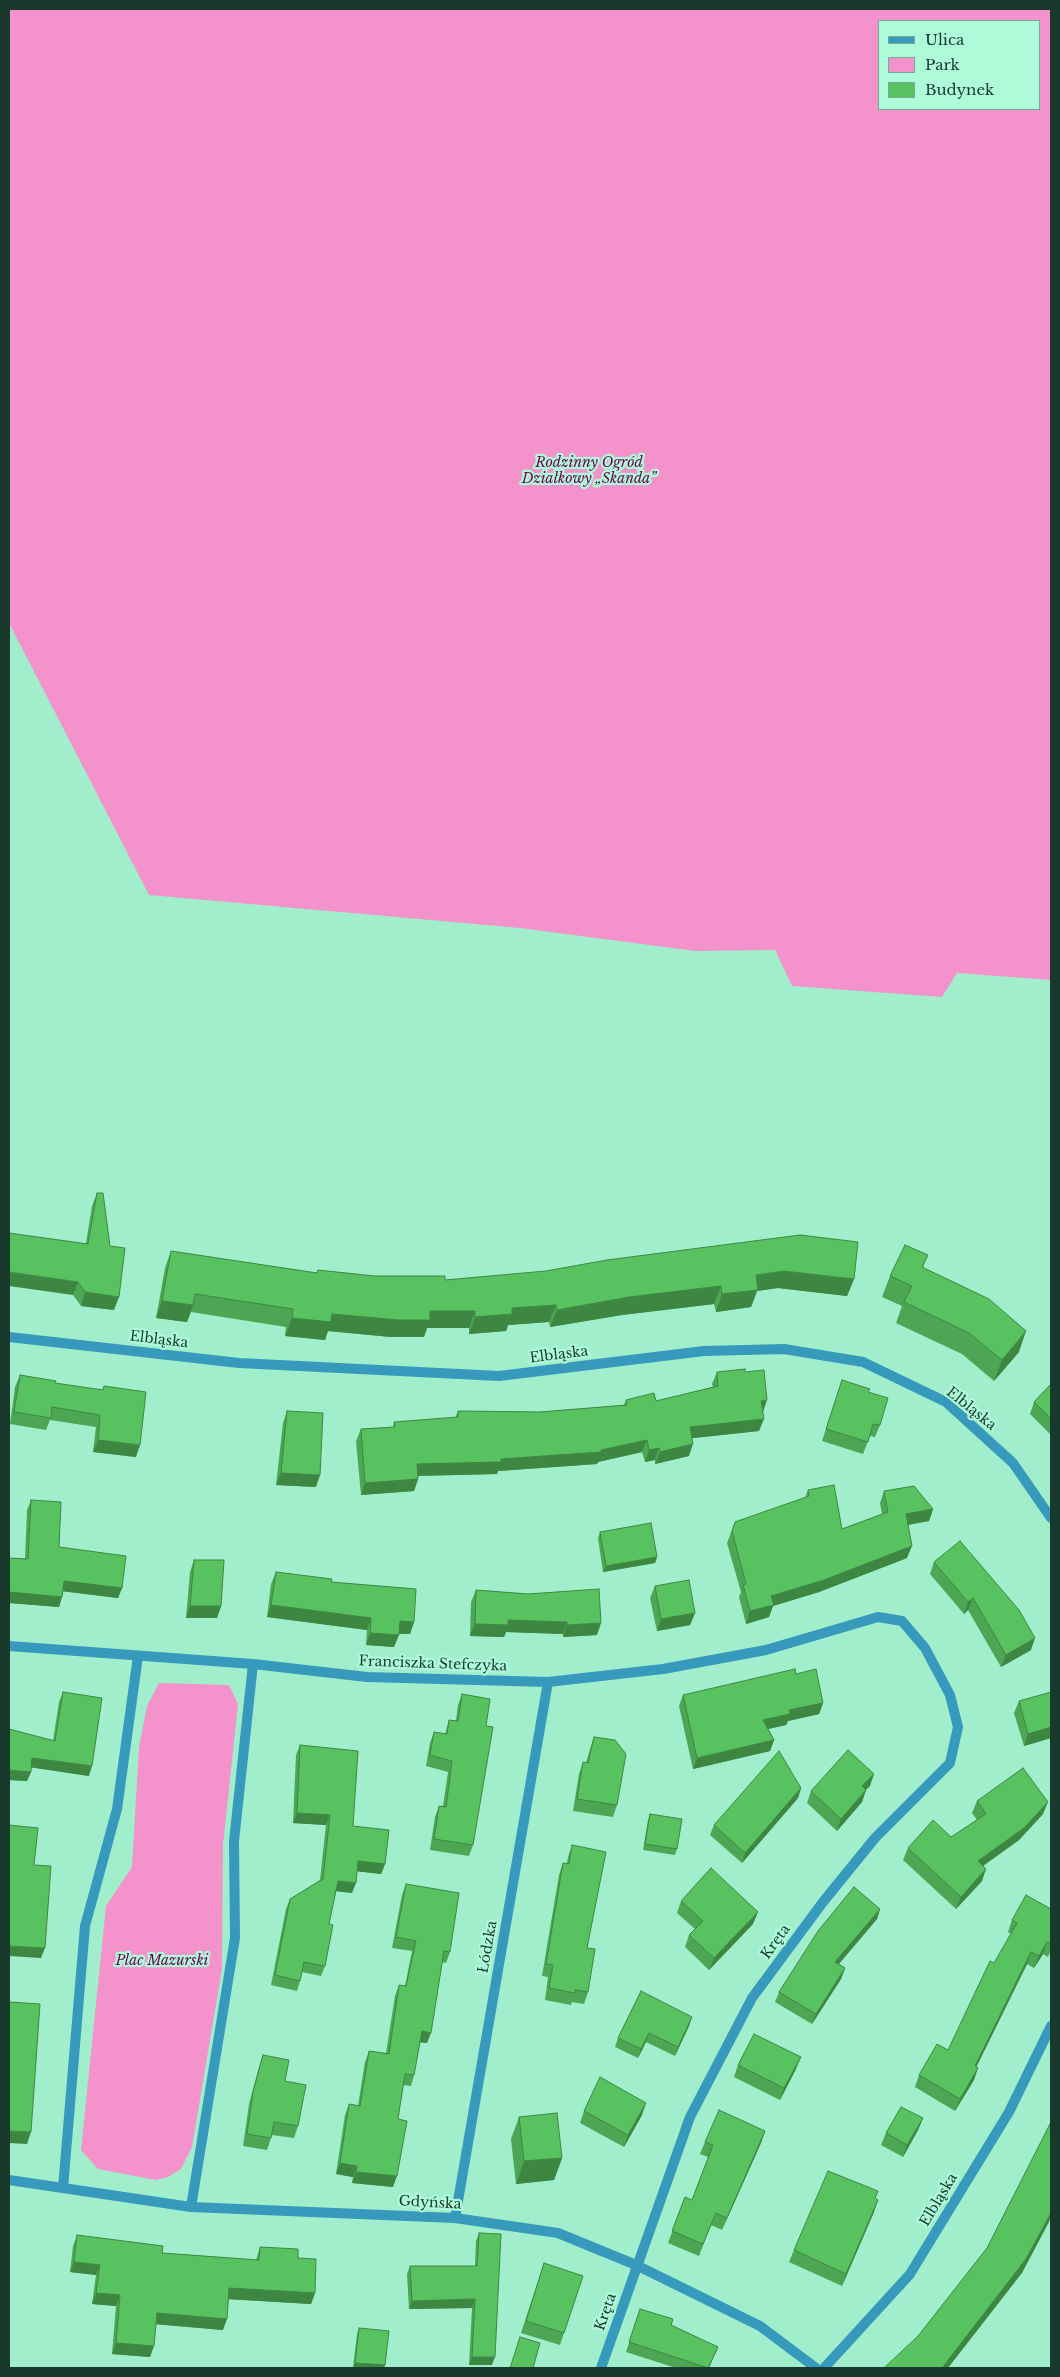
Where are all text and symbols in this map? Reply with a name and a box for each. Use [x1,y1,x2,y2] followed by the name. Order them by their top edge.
[878,20,1040,110] legend
[925,30,964,49] text: Ulica
[925,55,960,74] text: Park
[925,80,994,99] text: Budynek
[522,455,656,488] park label: Rodzinny Ogród Działkowy „Skanda”
[129,1328,189,1352] street label: Elbląska
[529,1343,589,1367] street label: Elbląska
[943,1384,999,1434] street label: Elbląska
[358,1653,508,1675] street label: Franciszka Stefczyka
[475,1919,501,1975] street label: Łódzka
[758,1921,794,1963] street label: Kręta
[116,1953,208,1969] park label: Plac Mazurski
[917,2170,961,2230] street label: Elbląska
[398,2193,462,2213] street label: Gdyńska
[592,2291,620,2333] street label: Kręta

